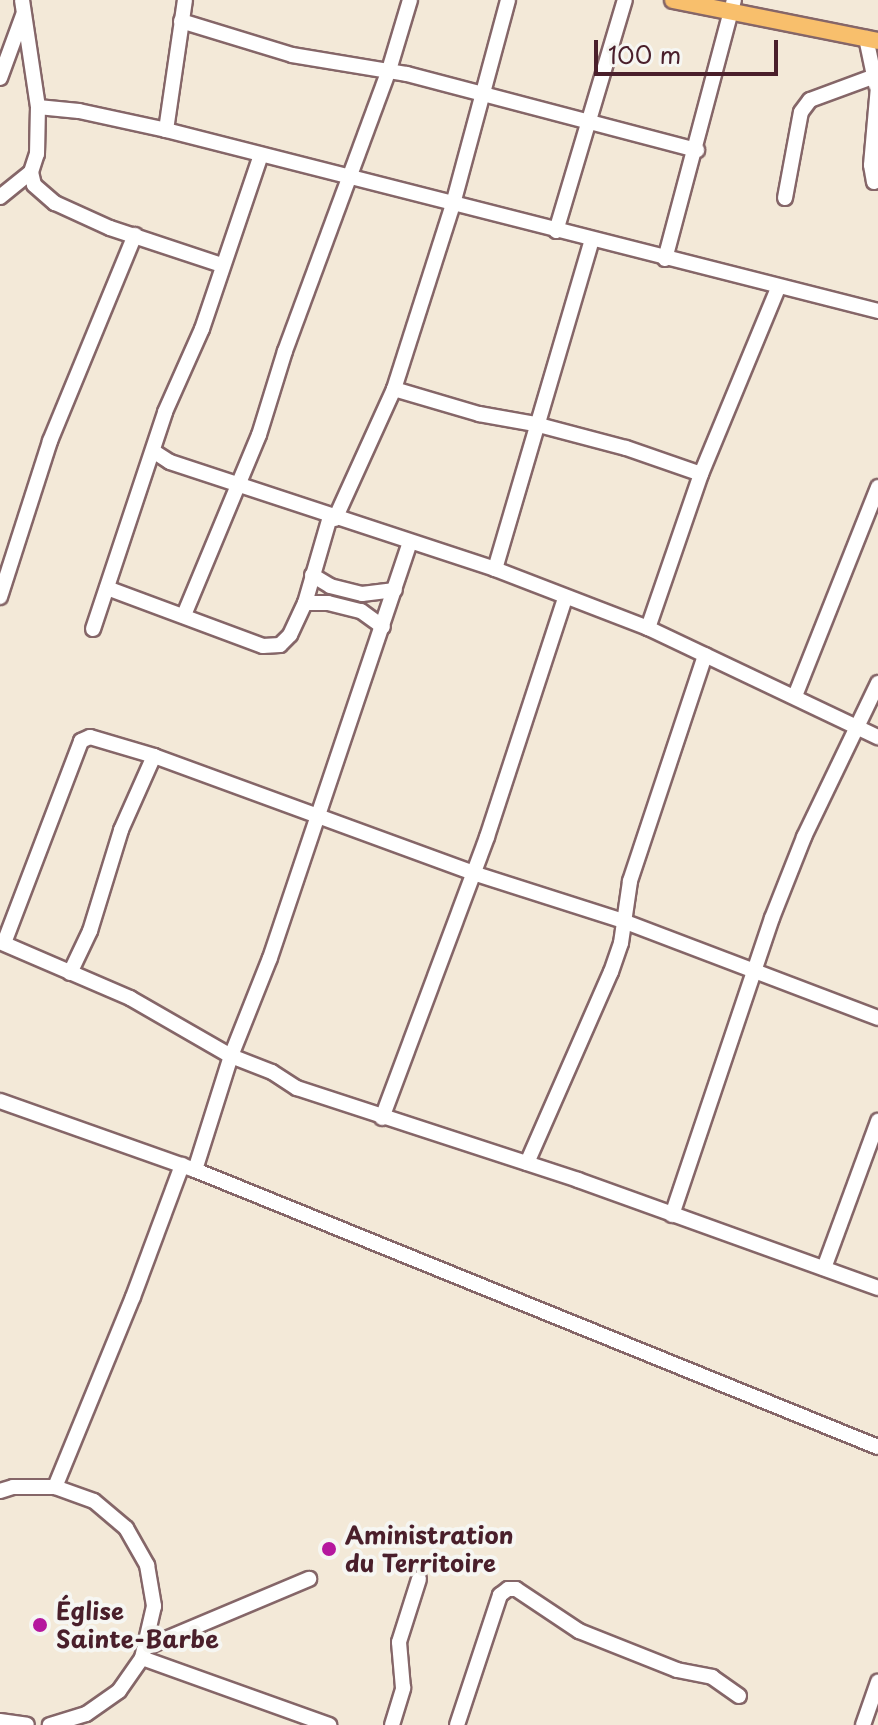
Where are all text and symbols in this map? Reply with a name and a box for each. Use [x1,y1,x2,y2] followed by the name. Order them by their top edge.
[598,24,782,74] scale bar
[608,36,681,72] text: 100 m
[345,1521,513,1577] place label: Aministration du Territoire
[320,1540,338,1558] marker: Aministration du Territoire
[56,1597,219,1653] place label: Église Sainte-Barbe
[31,1616,49,1634] marker: Église Sainte-Barbe

